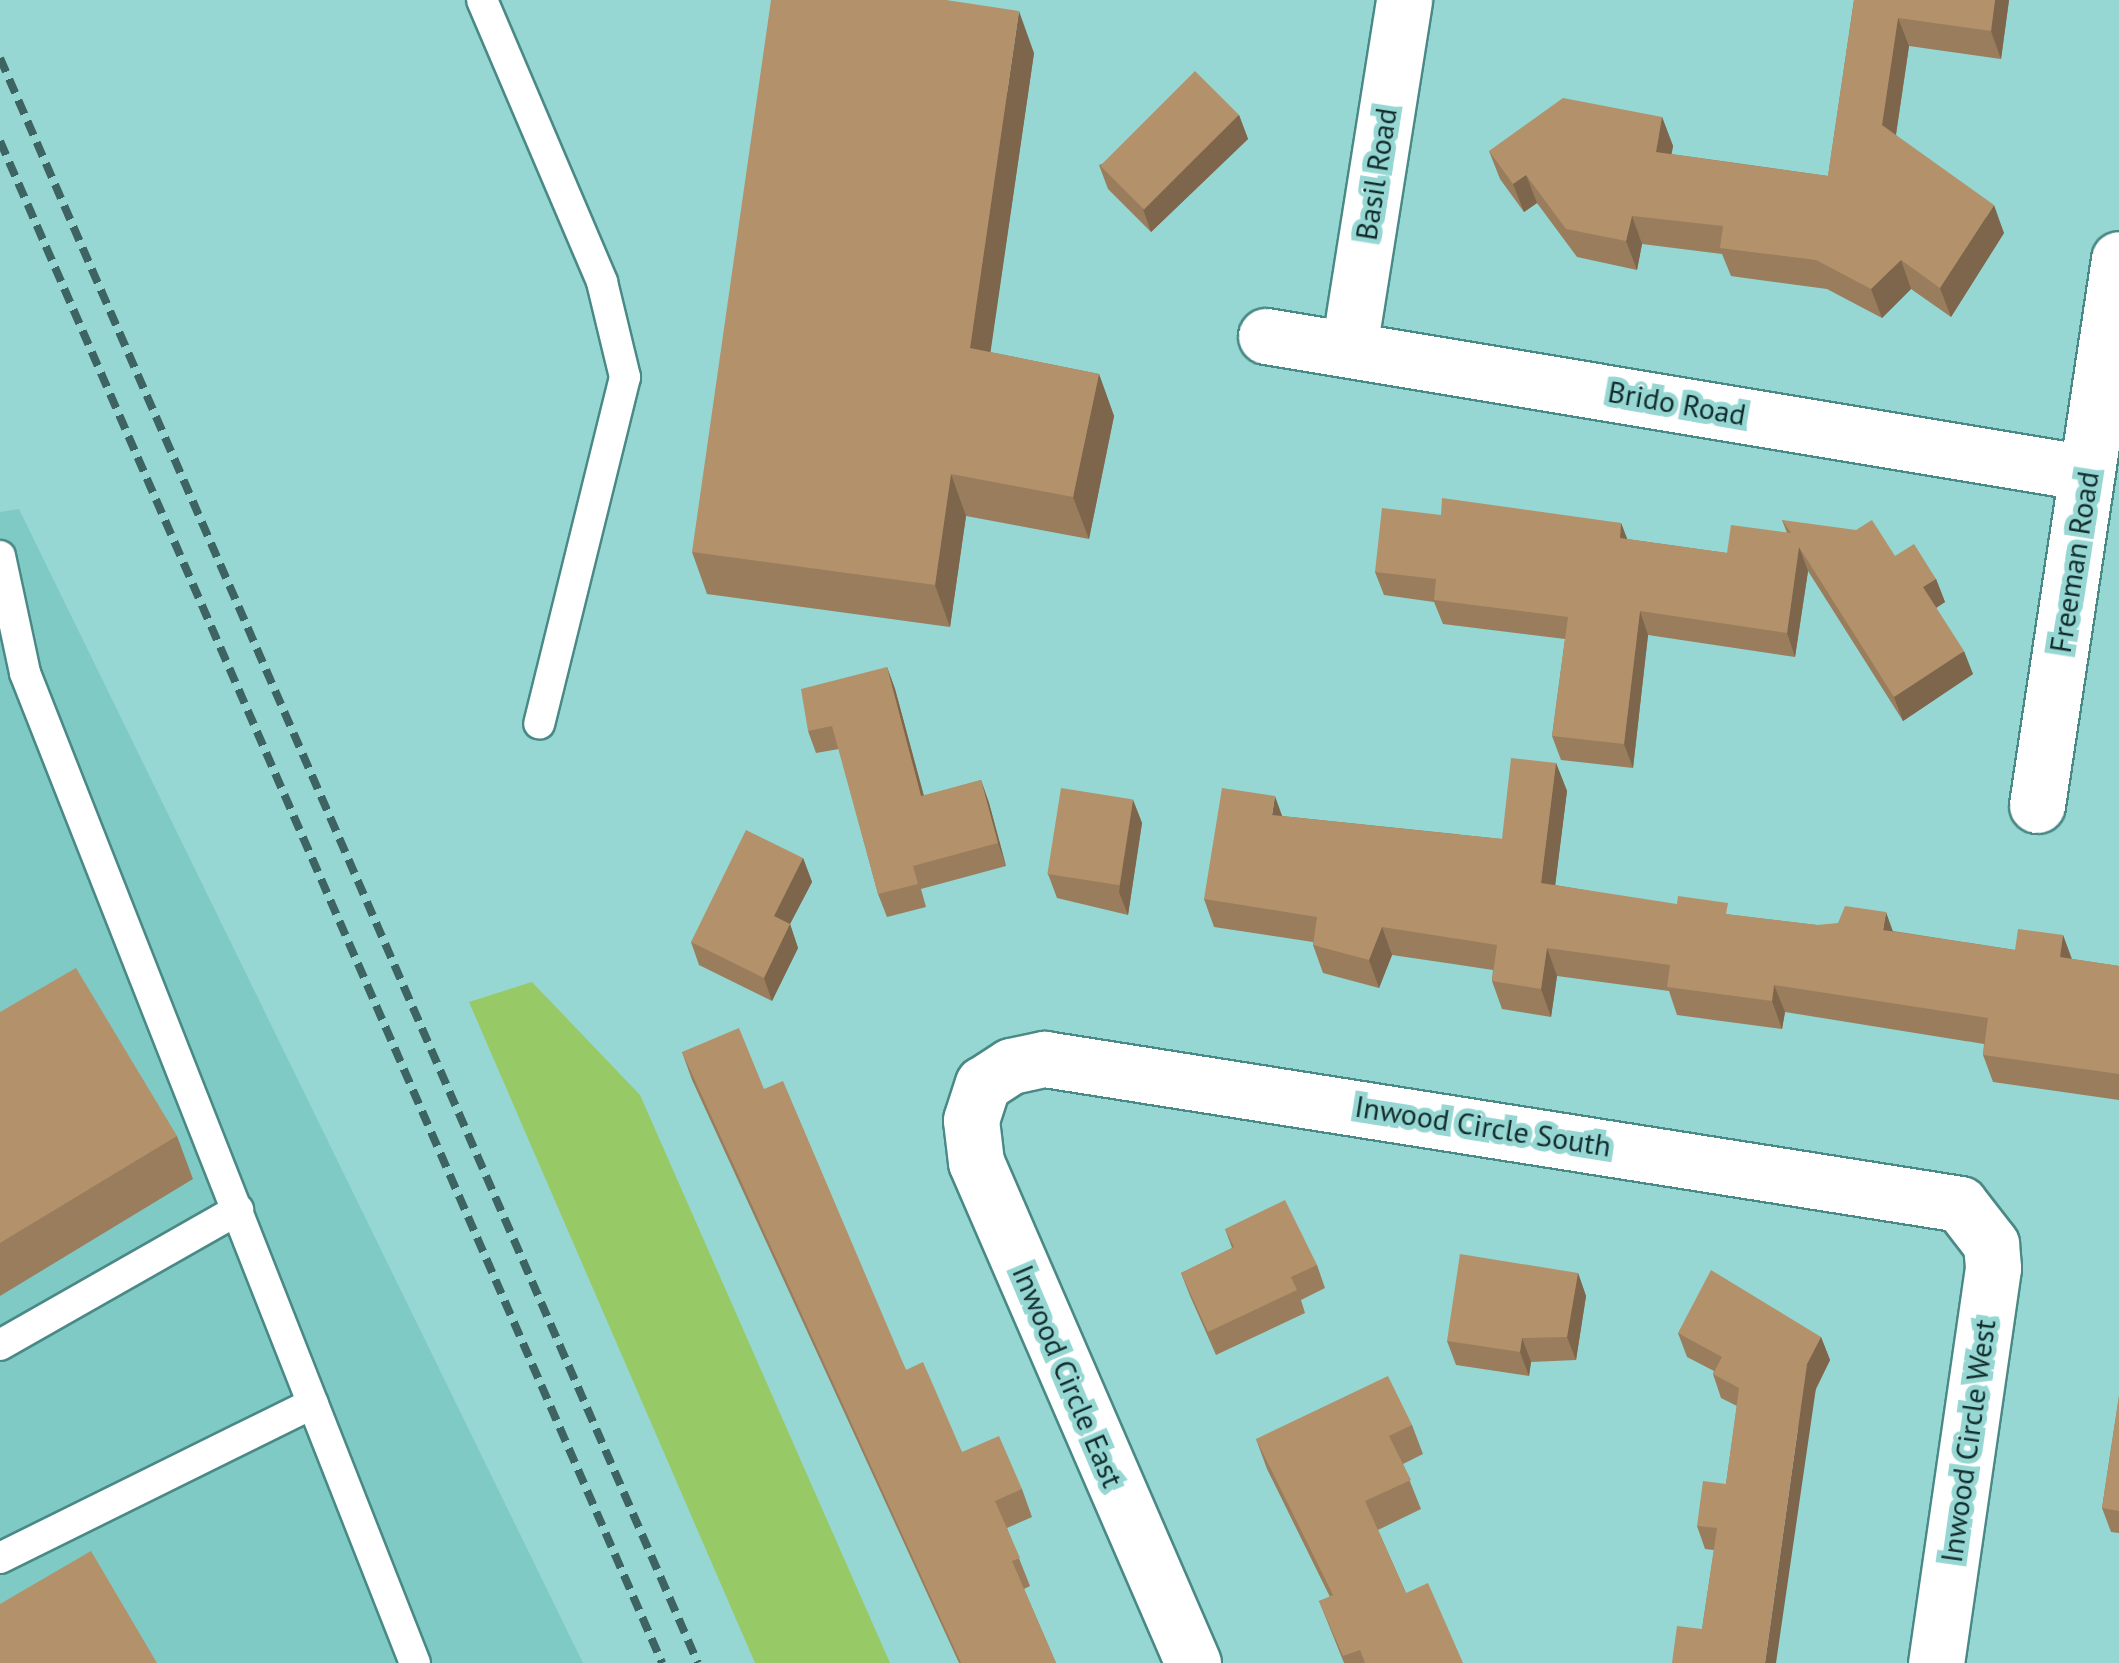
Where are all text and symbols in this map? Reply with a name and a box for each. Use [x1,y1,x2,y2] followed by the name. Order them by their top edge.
[1348,105,1404,243] street label: Basil Road
[1605,373,1749,433] street label: Brido Road
[2042,469,2106,655] street label: Freeman Road
[1352,1088,1614,1164] street label: Inwood Circle South
[1005,1260,1131,1492] street label: Inwood Circle East
[1933,1317,2003,1565] street label: Inwood Circle West

